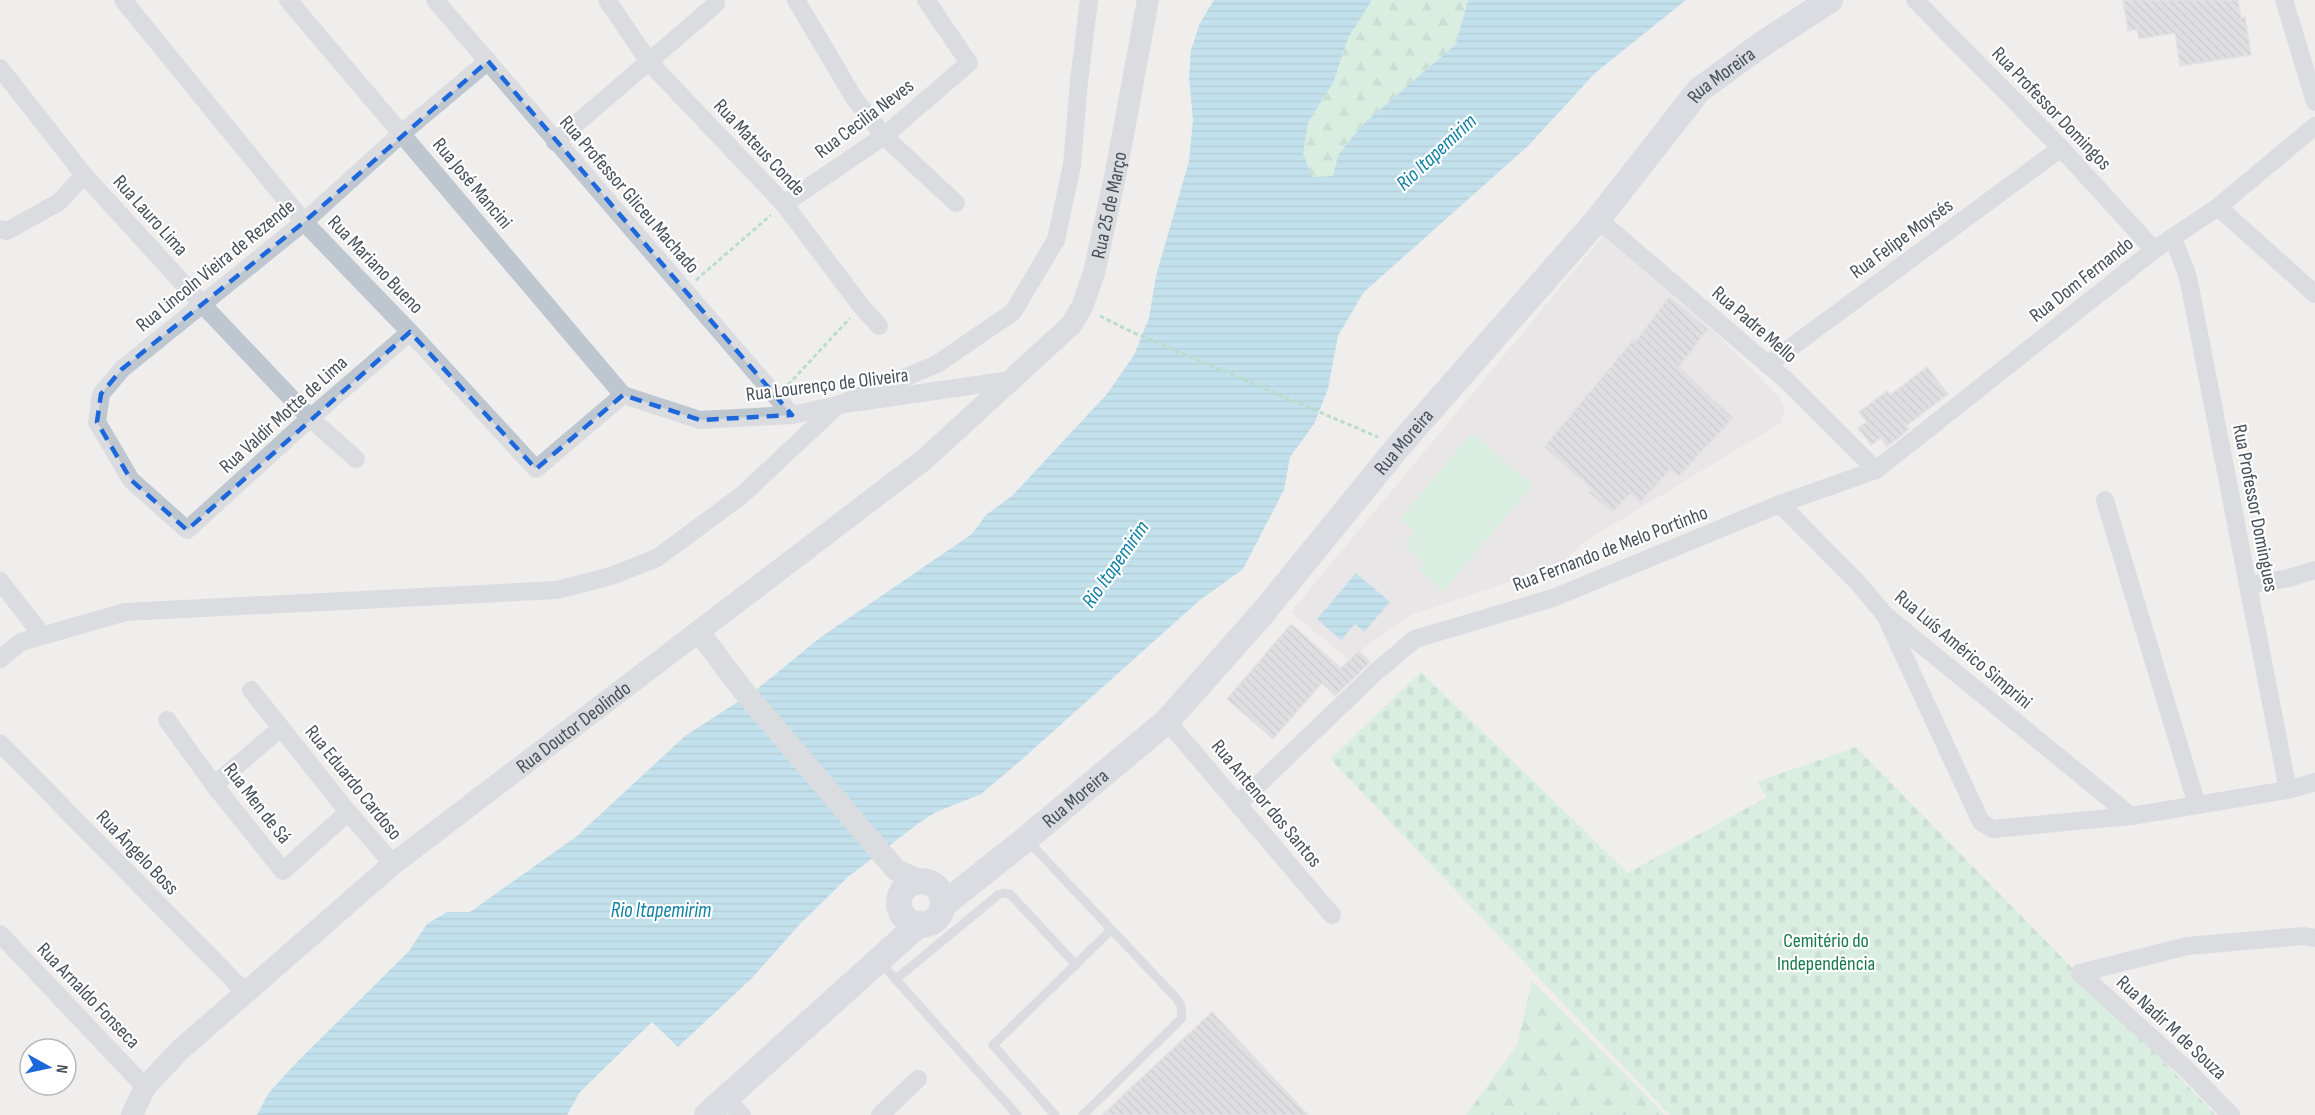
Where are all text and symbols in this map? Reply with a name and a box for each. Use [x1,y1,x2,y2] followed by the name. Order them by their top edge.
[1682,42,1760,108] street label: Rua Moreira
[1986,42,2116,175] street label: Rua Professor Domingos
[810,74,919,164] street label: Rua Cecilia Neves
[708,94,810,201] street label: Rua Mateus Conde
[1391,109,1482,196] water label: Rio Itapemirim
[554,111,704,278] street label: Rua Professor Gliceu Machado
[427,133,517,234] street label: Rua José Mancini
[1086,150,1133,261] street label: Rua 25 de Março
[108,170,193,261] street label: Rua Lauro Lima
[1845,193,1958,284] street label: Rua Felipe Moysés
[131,194,300,337] street label: Rua Lincoln Vieira de Rezende
[322,211,428,319] street label: Rua Mariano Bueno
[2025,232,2138,328] street label: Rua Dom Fernando
[1707,281,1802,368] street label: Rua Padre Mello
[215,351,353,478] street label: Rua Valdir Motte de Lima
[745,363,910,407] street label: Rua Lourenço de Oliveira
[1369,404,1439,480] street label: Rua Moreira
[2227,422,2283,594] street label: Rua Professor Domingues
[1510,501,1711,597] street label: Rua Fernando de Melo Portinho
[1076,516,1154,613] water label: Rio Itapemirim
[1890,585,2037,714] street label: Rua Luís Américo Simprini
[512,676,636,779] street label: Rua Doutor Deolindo
[300,720,407,845] street label: Rua Eduardo Cardoso
[1206,735,1327,872] street label: Rua Antenor dos Santos
[218,758,296,849] street label: Rua Men de Sá
[1038,764,1114,833] street label: Rua Moreira
[91,805,184,900] street label: Rua Ângelo Boss
[611,898,711,923] water label: Rio Itapemirim
[1777,929,1875,976] park label: Cemitério do Independência
[32,938,145,1054] street label: Rua Arnaldo Fonseca
[2111,971,2231,1085] street label: Rua Nadir M de Souza
[18,1037,78,1097] north arrow
[51,1063,71,1074] text: N

